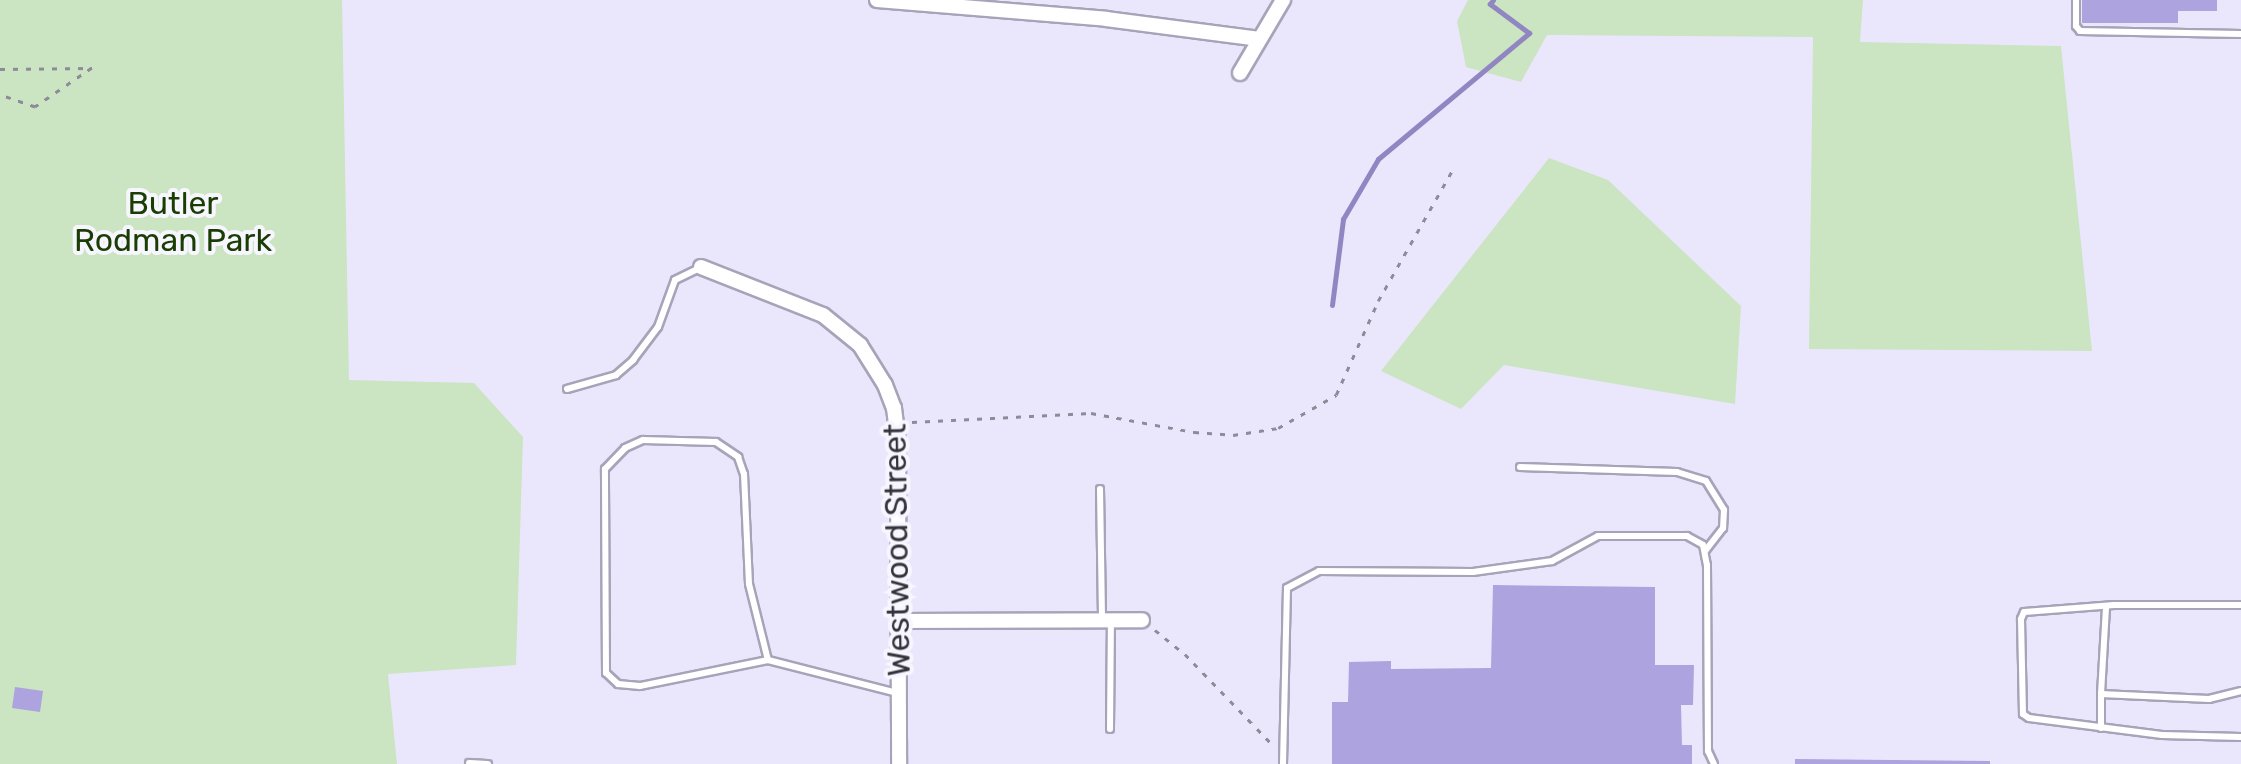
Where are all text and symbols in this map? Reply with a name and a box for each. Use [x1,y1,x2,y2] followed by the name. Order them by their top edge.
[74,185,272,260] park label: Butler Rodman Park
[876,423,918,677] street label: Westwood Street

